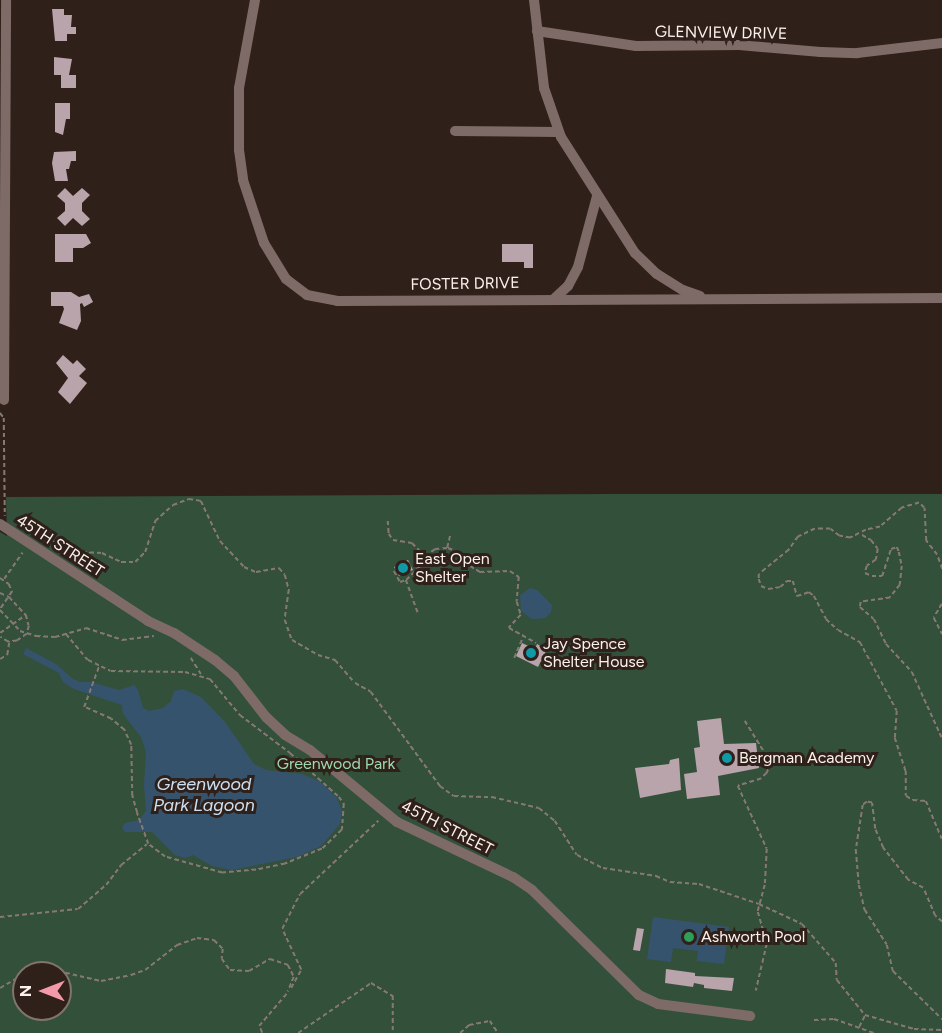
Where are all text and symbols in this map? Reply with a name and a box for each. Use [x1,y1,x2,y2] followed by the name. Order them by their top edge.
[655,22,787,44] street label: GLENVIEW DRIVE
[410,273,520,295] street label: FOSTER DRIVE
[13,511,107,581] street label: 45TH STREET
[415,549,490,587] place label: East Open Shelter
[396,561,410,575] marker: East Open Shelter
[543,634,645,672] place label: Jay Spence Shelter House
[524,646,538,660] marker: Jay Spence Shelter House
[739,748,875,768] place label: Bergman Academy
[720,751,734,765] marker: Bergman Academy
[277,754,395,774] park label: Greenwood Park
[153,774,255,816] water label: Greenwood Park Lagoon
[398,797,496,859] street label: 45TH STREET
[701,927,805,947] place label: Ashworth Pool
[682,930,696,944] marker: Ashworth Pool
[12,961,72,1021] north arrow
[16,985,35,997] text: N

